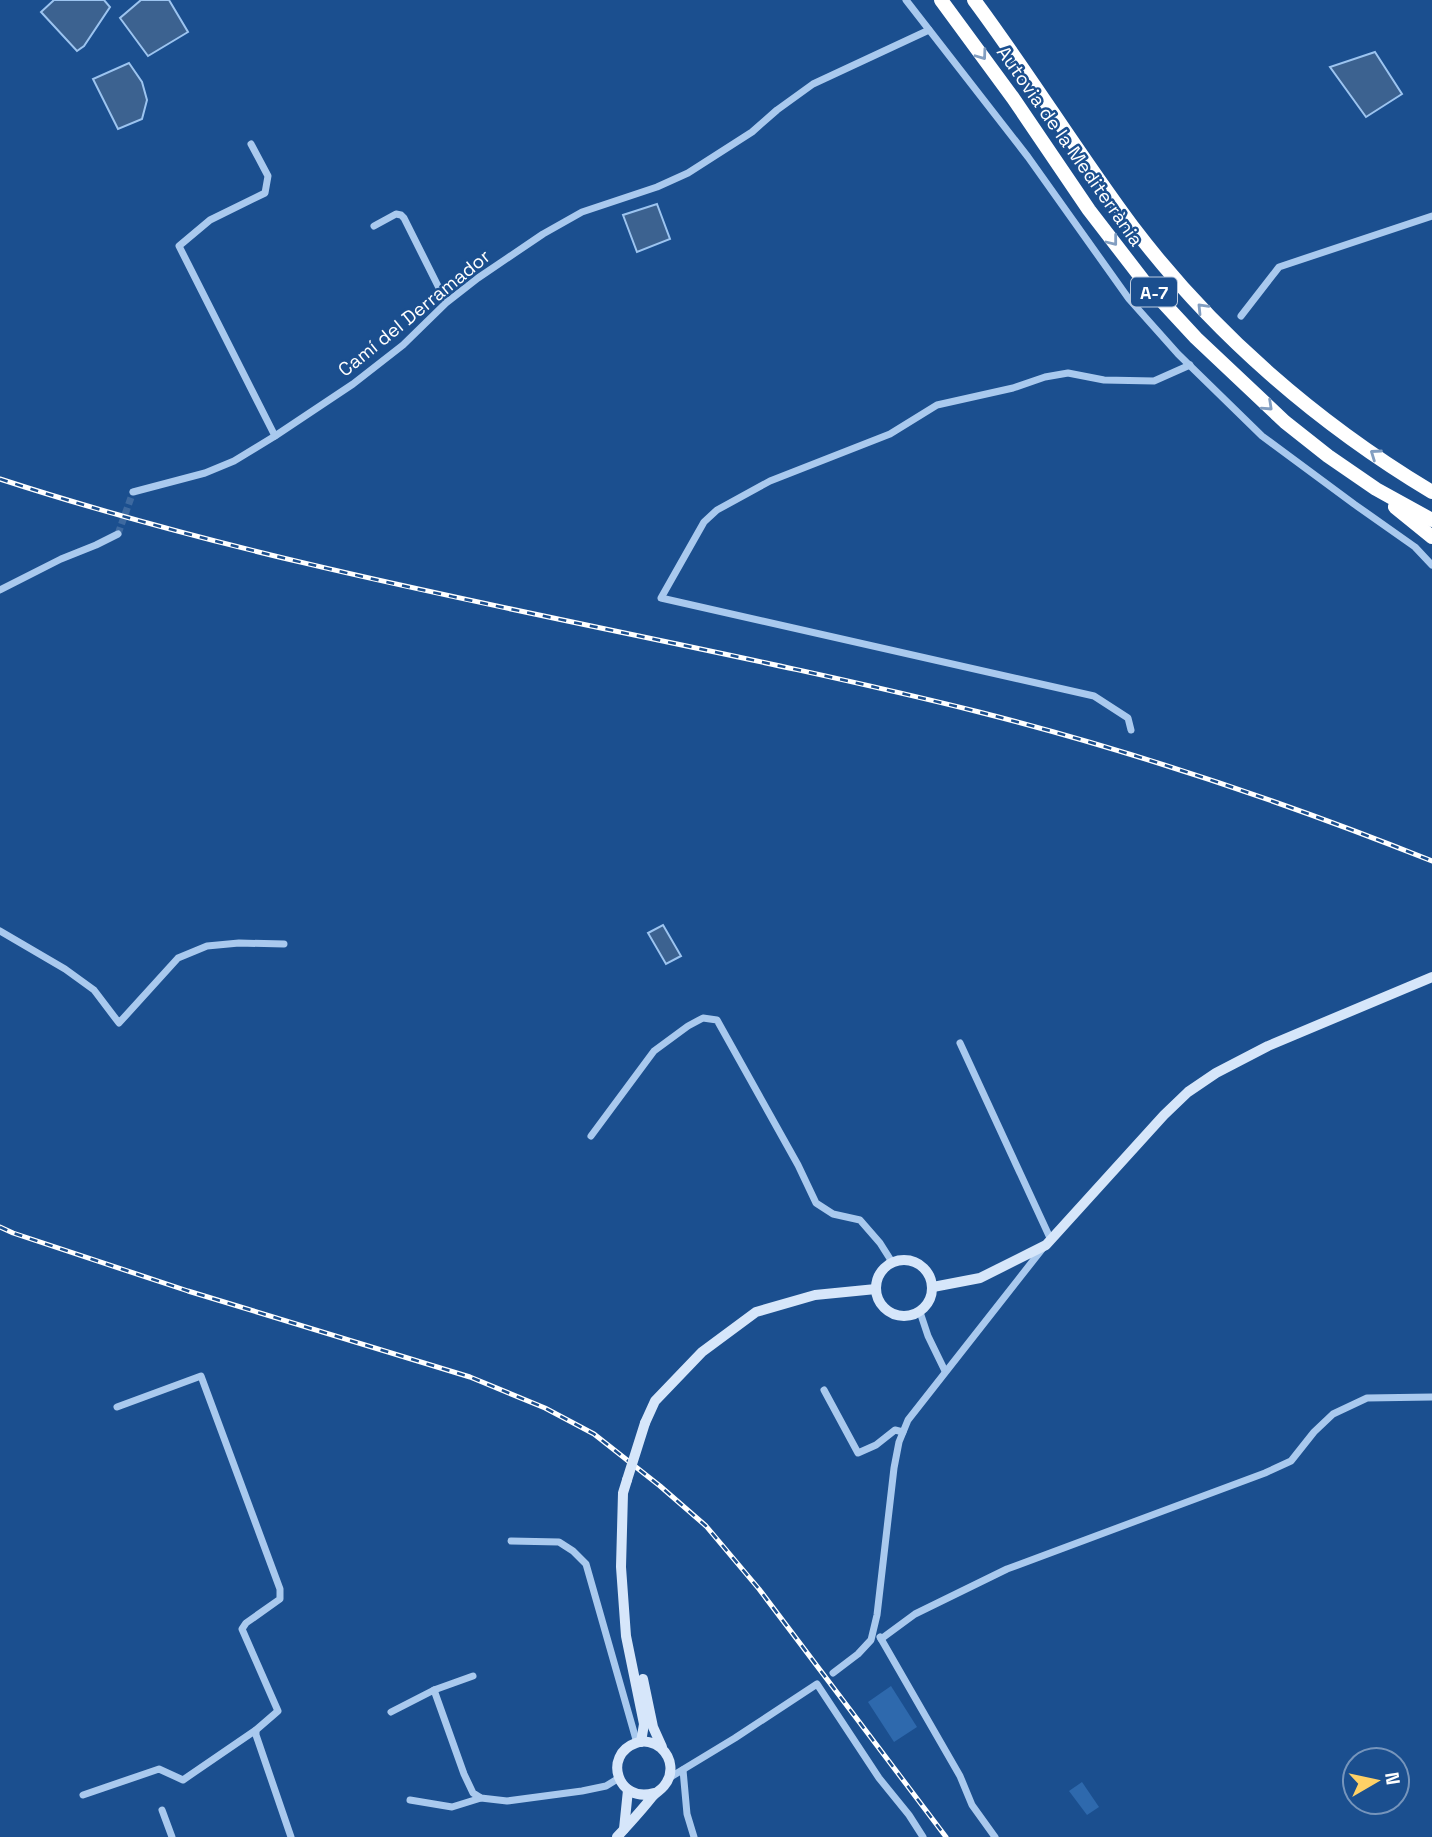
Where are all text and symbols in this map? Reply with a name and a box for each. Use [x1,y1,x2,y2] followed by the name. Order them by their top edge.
[991,41,1149,251] street label: Autovia de la Mediterrània
[973,47,986,60] one-way arrow
[1104,233,1117,245] one-way arrow
[333,244,495,382] street label: Camí del Derramador
[1131,278,1177,306] road number: A-7
[1197,303,1210,316] one-way arrow
[1260,398,1273,410] one-way arrow
[1370,450,1383,462] one-way arrow
[1341,1746,1411,1816] north arrow
[1379,1770,1406,1787] text: N

